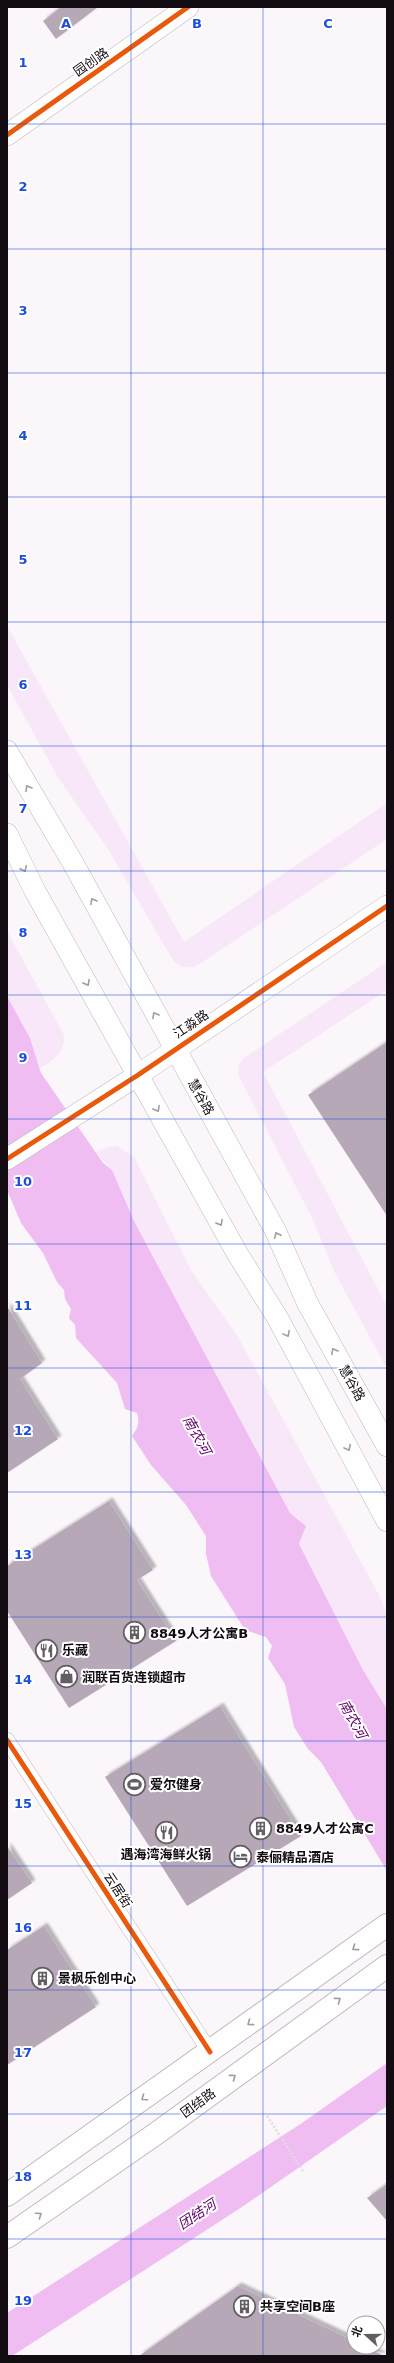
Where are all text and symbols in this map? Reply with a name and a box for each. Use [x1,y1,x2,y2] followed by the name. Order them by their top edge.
[61,16,71,31] text: A
[192,16,202,31] text: B
[323,16,333,31] text: C
[71,45,111,79] street label: 园创路
[18,55,28,70] text: 1
[18,179,28,194] text: 2
[18,303,28,318] text: 3
[18,428,28,443] text: 4
[18,552,28,567] text: 5
[18,677,28,692] text: 6
[26,785,33,792] one-way arrow
[18,801,28,816] text: 7
[19,865,27,873] one-way arrow
[90,897,98,905] one-way arrow
[18,925,28,940] text: 8
[82,979,89,986] one-way arrow
[171,1007,211,1041] street label: 江淼路
[153,1011,160,1019] one-way arrow
[18,1050,28,1065] text: 9
[185,1076,217,1118] street label: 慧谷路
[152,1105,160,1112] one-way arrow
[14,1174,32,1189] text: 10
[215,1219,222,1226] one-way arrow
[274,1231,282,1239] one-way arrow
[14,1298,32,1313] text: 11
[282,1330,289,1337] one-way arrow
[331,1348,339,1355] one-way arrow
[336,1362,368,1404] street label: 慧谷路
[180,1413,216,1460] water label: 南农河
[14,1423,32,1438] text: 12
[344,1444,351,1452] one-way arrow
[14,1547,32,1562] text: 13
[122,1620,148,1646] building icon: 8849人才公寓B
[150,1626,248,1641] place label: 8849人才公寓B
[34,1637,60,1663] restaurant icon: 乐藏
[62,1643,88,1658] place label: 乐藏
[53,1664,79,1690] shop icon: 润联百货连锁超市
[82,1670,186,1685] place label: 润联百货连锁超市
[14,1672,32,1687] text: 14
[336,1697,372,1744] water label: 南农河
[121,1771,147,1797] sports icon: 爱尔健身
[150,1777,202,1792] place label: 爱尔健身
[14,1796,32,1811] text: 15
[247,1815,273,1841] building icon: 8849人才公寓C
[153,1819,179,1845] restaurant icon: 遇海湾海鲜火锅
[276,1821,374,1836] place label: 8849人才公寓C
[228,1844,254,1870] hotel icon: 泰俪精品酒店
[120,1847,212,1862] place label: 遇海湾海鲜火锅
[256,1850,334,1865] place label: 泰俪精品酒店
[101,1870,135,1910] street label: 云居街
[14,1920,32,1935] text: 16
[353,1943,360,1950] one-way arrow
[30,1965,56,1991] building icon: 景枫乐创中心
[58,1971,136,1986] place label: 景枫乐创中心
[334,1998,341,2005] one-way arrow
[247,2018,254,2025] one-way arrow
[14,2045,32,2060] text: 17
[229,2075,236,2082] one-way arrow
[178,2085,218,2121] street label: 团结路
[141,2094,148,2101] one-way arrow
[14,2169,32,2184] text: 18
[175,2194,221,2232] water label: 团结河
[35,2212,42,2220] one-way arrow
[14,2293,32,2308] text: 19
[232,2293,258,2319] building icon: 共享空间B座
[260,2299,335,2314] place label: 共享空间B座
[346,2315,386,2355] north arrow
[349,2324,365,2339] text: 北

